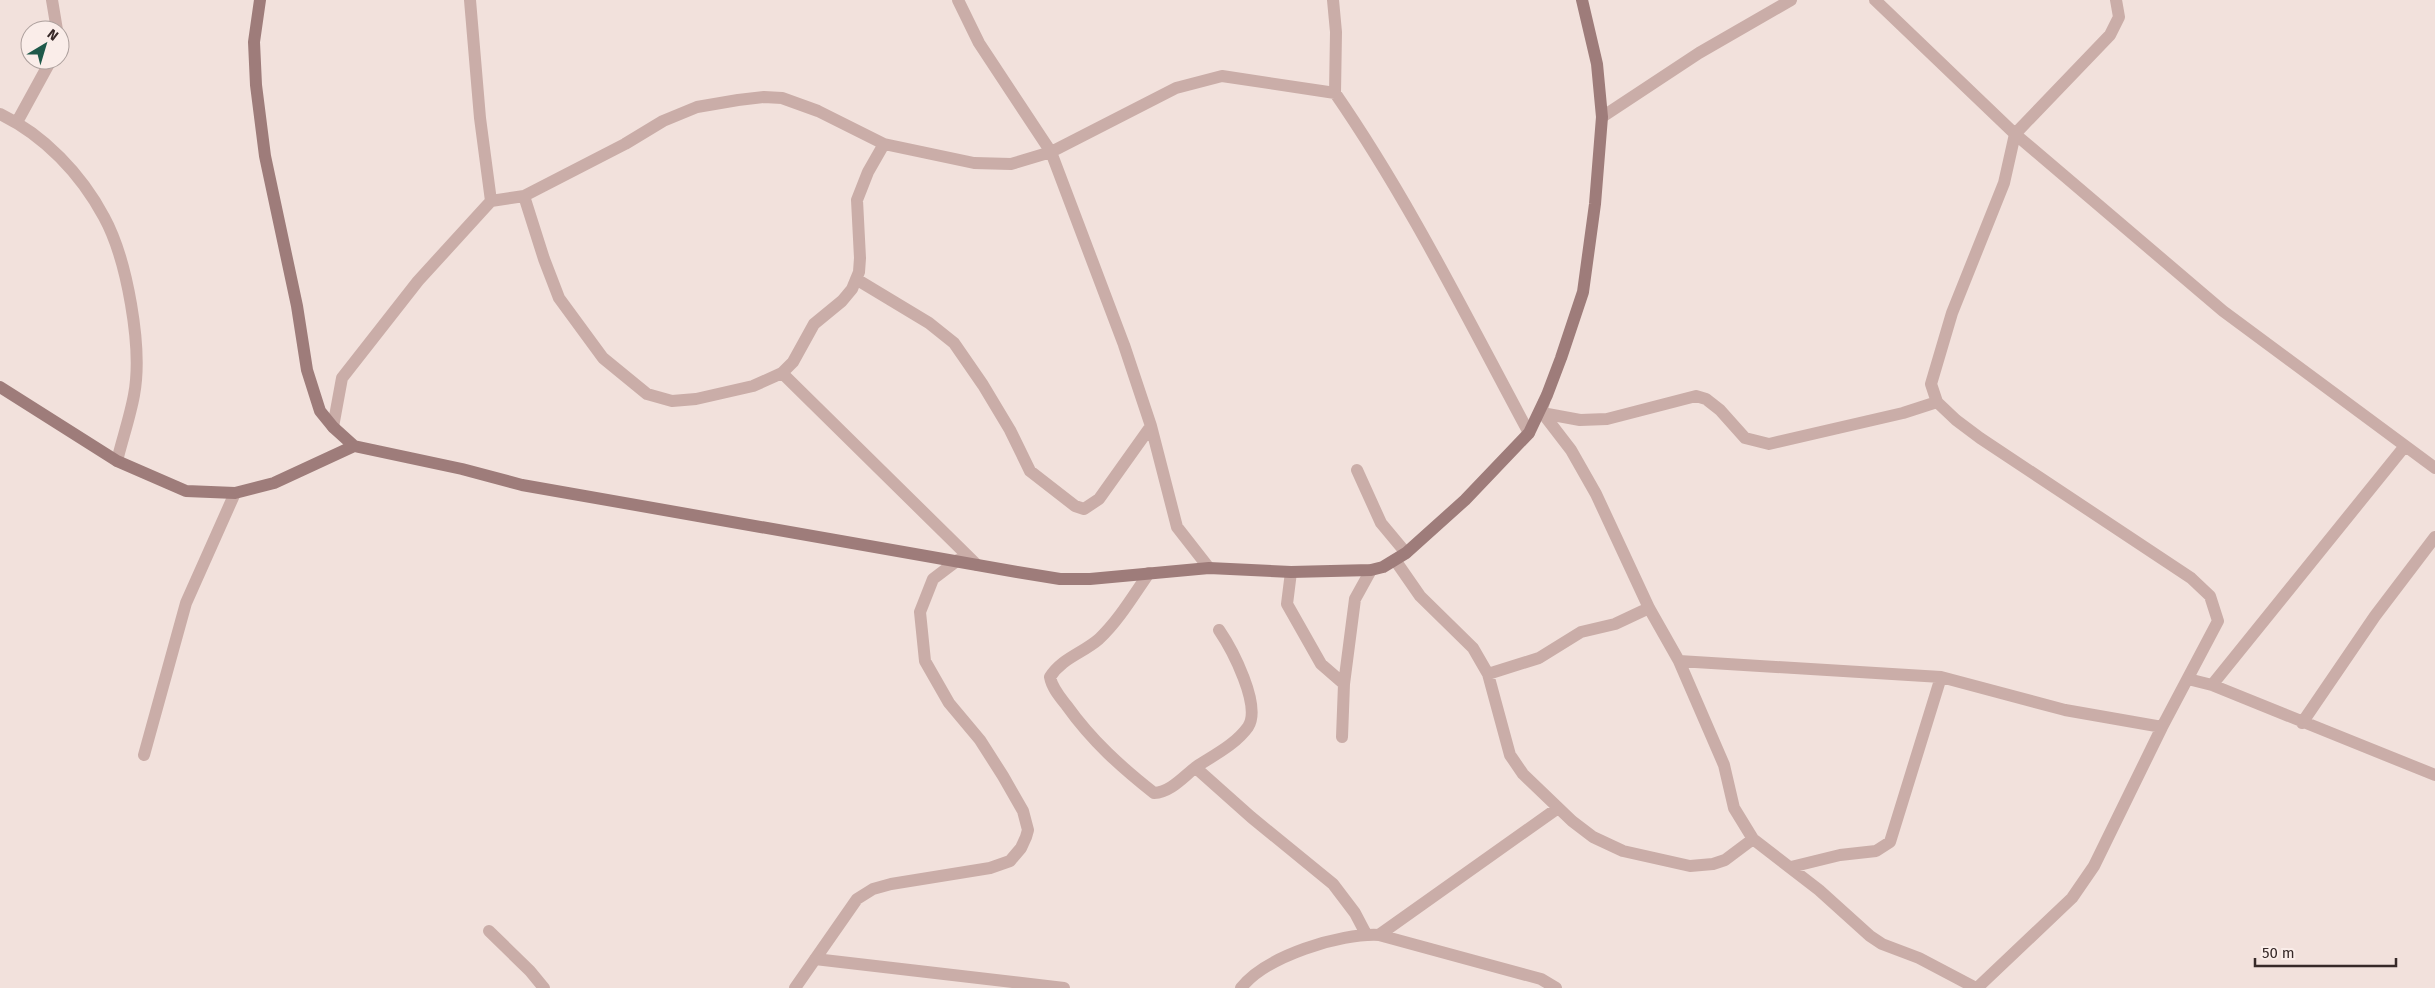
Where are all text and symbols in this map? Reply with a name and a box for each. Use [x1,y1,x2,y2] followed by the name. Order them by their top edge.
[20,20,70,70] north arrow
[44,26,62,45] text: N
[2255,936,2396,968] scale bar
[2262,944,2295,962] text: 50 m

